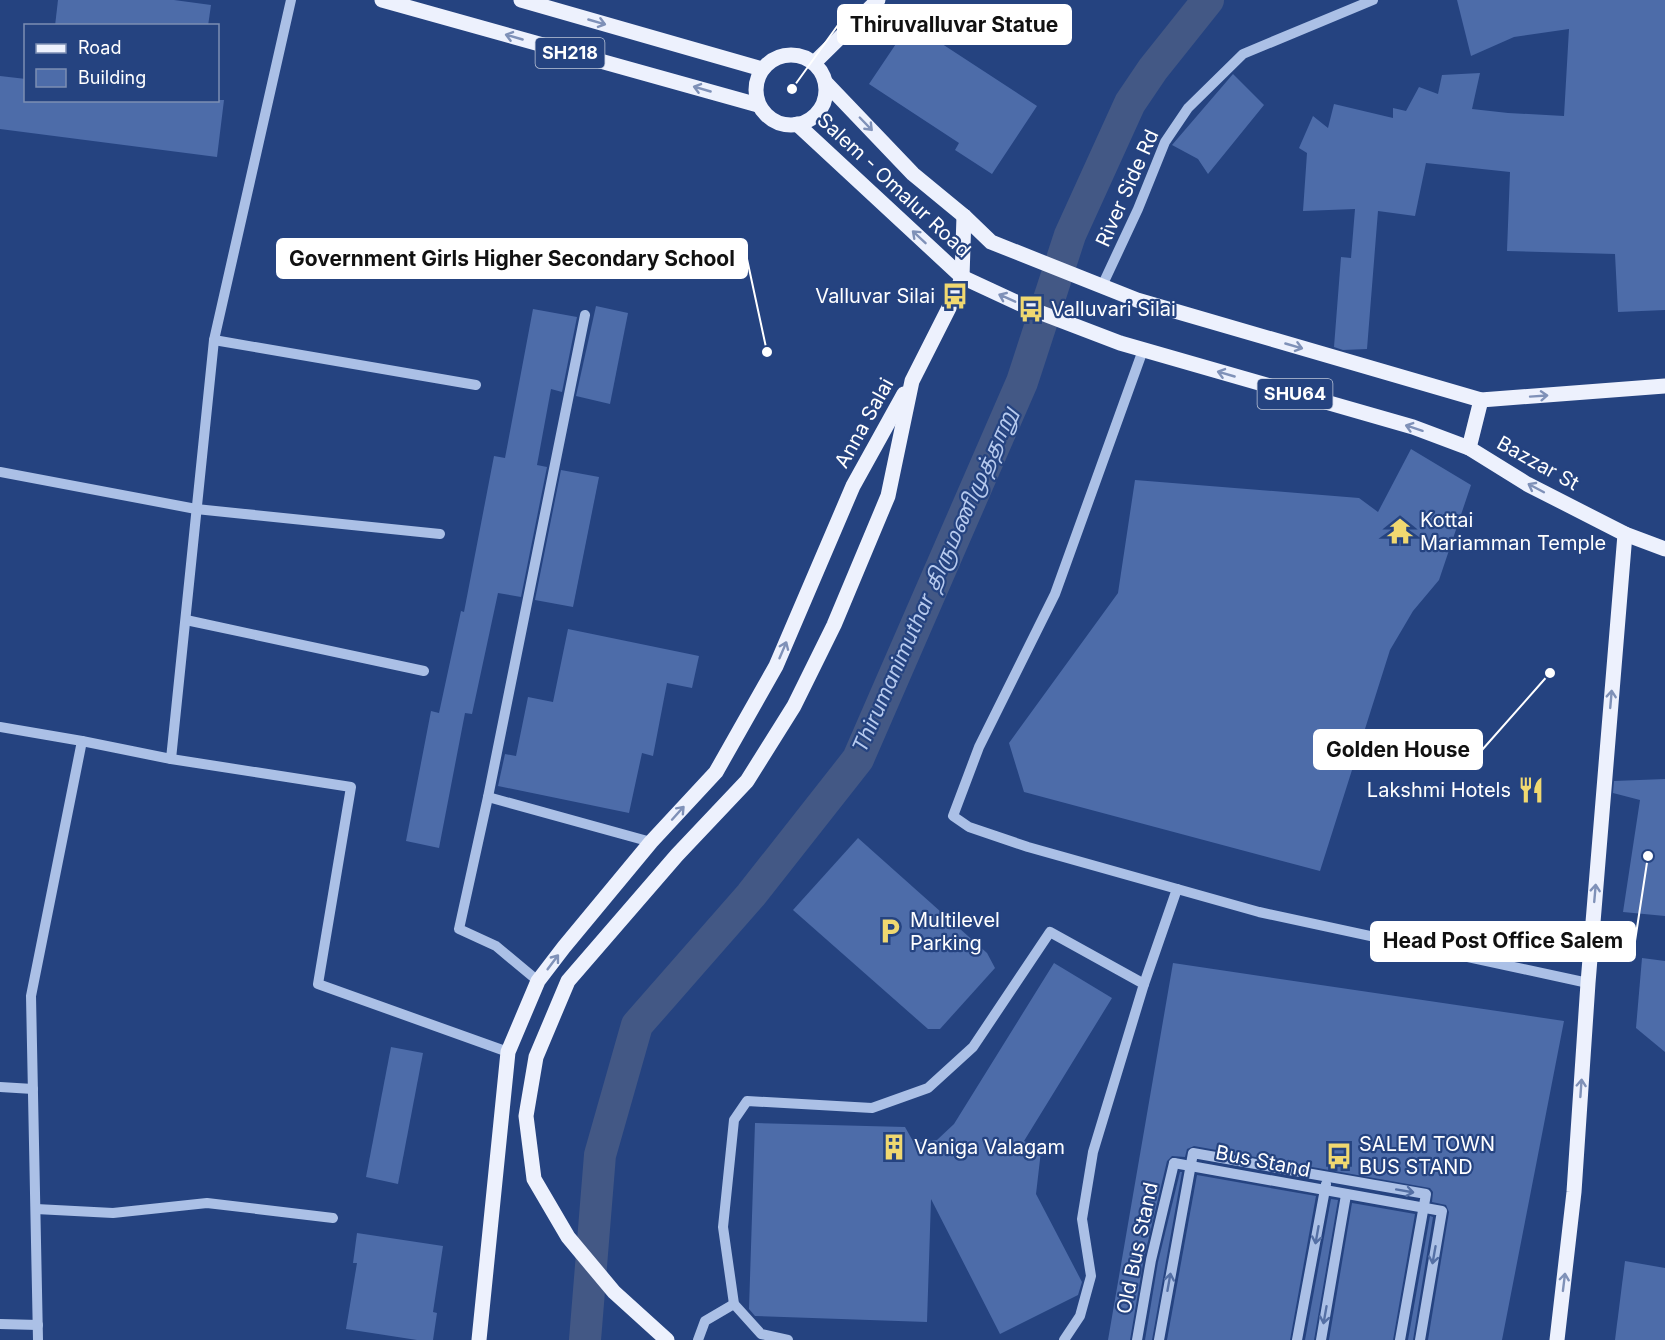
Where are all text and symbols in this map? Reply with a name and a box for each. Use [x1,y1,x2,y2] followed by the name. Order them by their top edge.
[838,5,1071,44] callout: Thiruvalluvar Statue
[850,12,1058,37] text: Thiruvalluvar Statue
[587,17,606,28] one-way arrow
[24,24,219,102] legend
[505,31,524,42] one-way arrow
[78,37,121,58] text: Road
[536,38,604,68] road number: SH218
[78,67,146,88] text: Building
[693,83,712,94] one-way arrow
[812,108,976,262] street label: Salem - Omalur Road
[859,117,874,132] one-way arrow
[1091,126,1163,250] street label: River Side Rd
[911,230,926,244] one-way arrow
[277,239,747,278] callout: Government Girls Higher Secondary School
[289,246,735,271] text: Government Girls Higher Secondary School
[940,281,970,311] bus stop icon: Valluvar Silai
[815,284,935,308] place label: Valluvar Silai
[999,292,1017,303] one-way arrow
[1016,294,1046,324] bus stop icon: Valluvari Silai
[1051,297,1176,321] place label: Valluvari Silai
[1284,341,1303,352] one-way arrow
[1217,368,1236,379] one-way arrow
[829,374,899,472] street label: Anna Salai
[1258,379,1332,409] road number: SHU64
[1529,391,1549,402] one-way arrow
[847,402,1025,757] water label: Thirumanimuthar திருமணிமுத்தாறு
[1405,422,1424,433] one-way arrow
[1493,431,1584,496] street label: Bazzar St
[1528,482,1545,494] one-way arrow
[1420,508,1606,555] place label: Kottai Mariamman Temple
[1385,516,1415,546] temple icon: Kottai Mariamman Temple
[778,641,789,660] one-way arrow
[1606,689,1617,709] one-way arrow
[1314,730,1482,769] callout: Golden House
[1326,737,1470,762] text: Golden House
[1516,775,1546,805] restaurant icon: Lakshmi Hotels
[1367,778,1511,802] place label: Lakshmi Hotels
[671,806,685,821] one-way arrow
[1590,884,1601,904] one-way arrow
[910,908,1000,955] place label: Multilevel Parking
[875,916,905,946] parking icon: Multilevel Parking
[1371,922,1635,961] callout: Head Post Office Salem
[1383,928,1623,953] text: Head Post Office Salem
[546,954,559,970] one-way arrow
[1576,1078,1587,1098] one-way arrow
[879,1132,909,1162] building icon: Vaniga Valagam
[1359,1132,1495,1179] place label: SALEM TOWN BUS STAND
[914,1135,1065,1159] place label: Vaniga Valagam
[1214,1140,1312,1182] street label: Bus Stand
[1324,1141,1354,1171] bus stop icon: SALEM TOWN BUS STAND
[1111,1180,1163,1316] street label: Old Bus Stand
[1395,1186,1415,1197] one-way arrow
[1311,1225,1322,1244] one-way arrow
[1429,1245,1440,1265] one-way arrow
[1558,1272,1569,1292] one-way arrow
[1164,1273,1175,1293] one-way arrow
[1319,1304,1330,1324] one-way arrow

